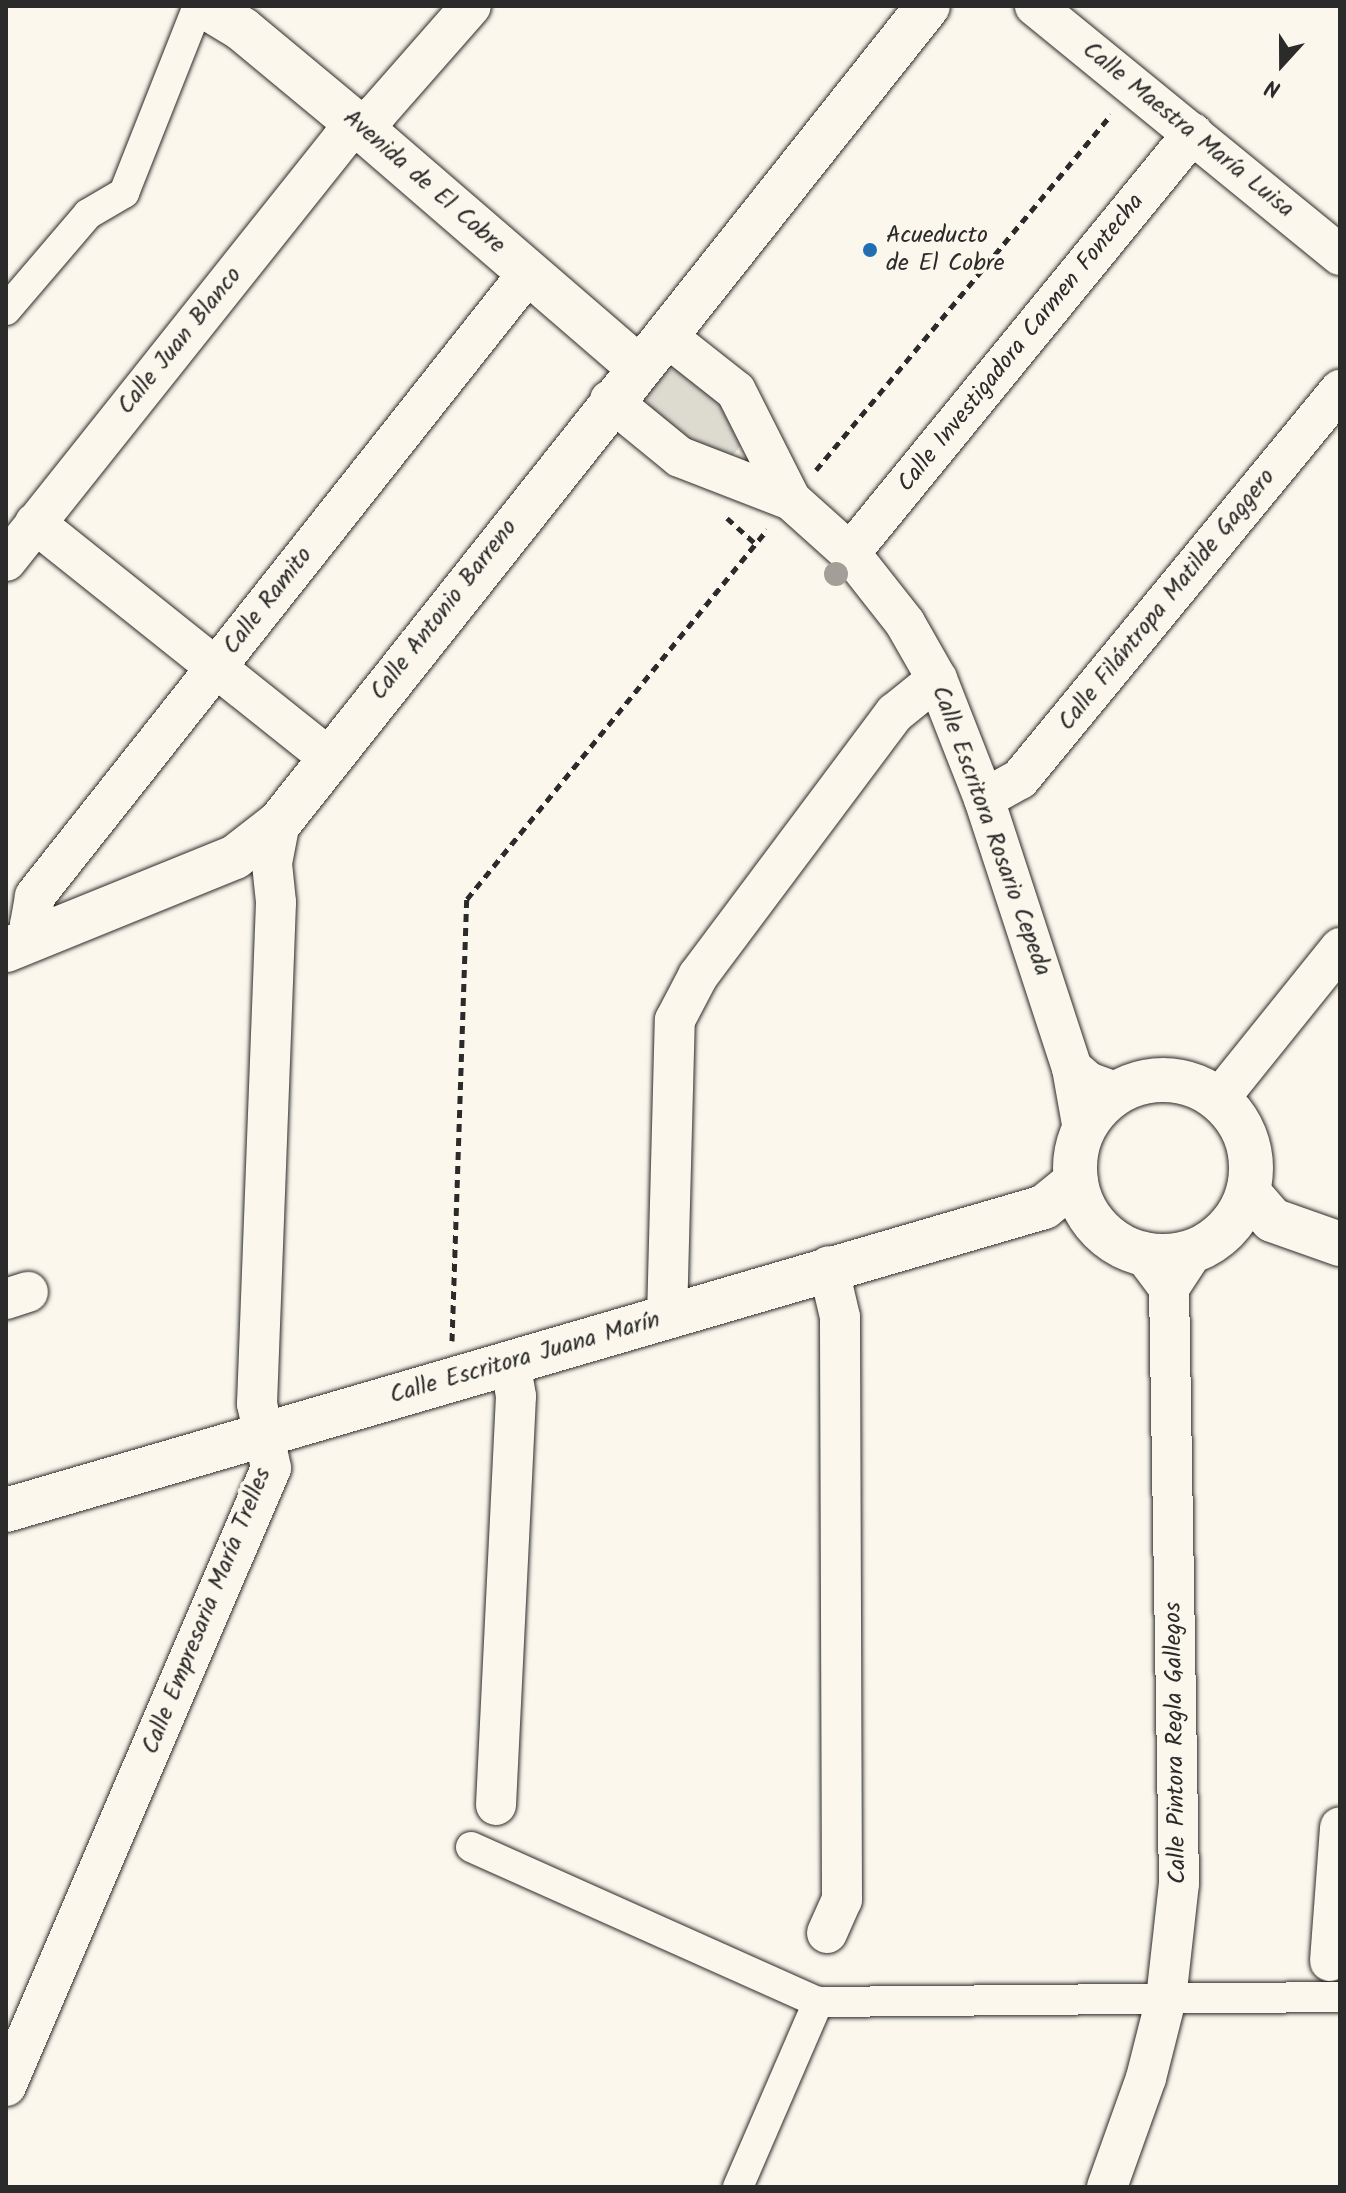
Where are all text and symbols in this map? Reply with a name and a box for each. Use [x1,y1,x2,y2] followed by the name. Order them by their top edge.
[1242,24,1322,104] north arrow
[1076,36,1300,224] street label: Calle Maestra María Luisa
[1260,68,1286,106] text: N
[337,104,511,260] street label: Avenida de El Cobre
[892,188,1150,498] street label: Calle Investigadora Carmen Fontecha
[886,222,1005,278] place label: Acueducto de El Cobre
[861,241,879,259] marker: Acueducto de El Cobre
[112,262,248,420] street label: Calle Juan Blanco
[1052,463,1282,737] street label: Calle Filántropa Matilde Gaggero
[365,514,523,706] street label: Calle Antonio Barreno
[217,542,319,660] street label: Calle Ramito
[925,682,1057,980] street label: Calle Escritora Rosario Cepeda
[387,1306,663,1410] street label: Calle Escritora Juana Marín
[136,1464,278,1758] street label: Calle Empresaria María Trelles
[1159,1602,1193,1884] street label: Calle Pintora Regla Gallegos

